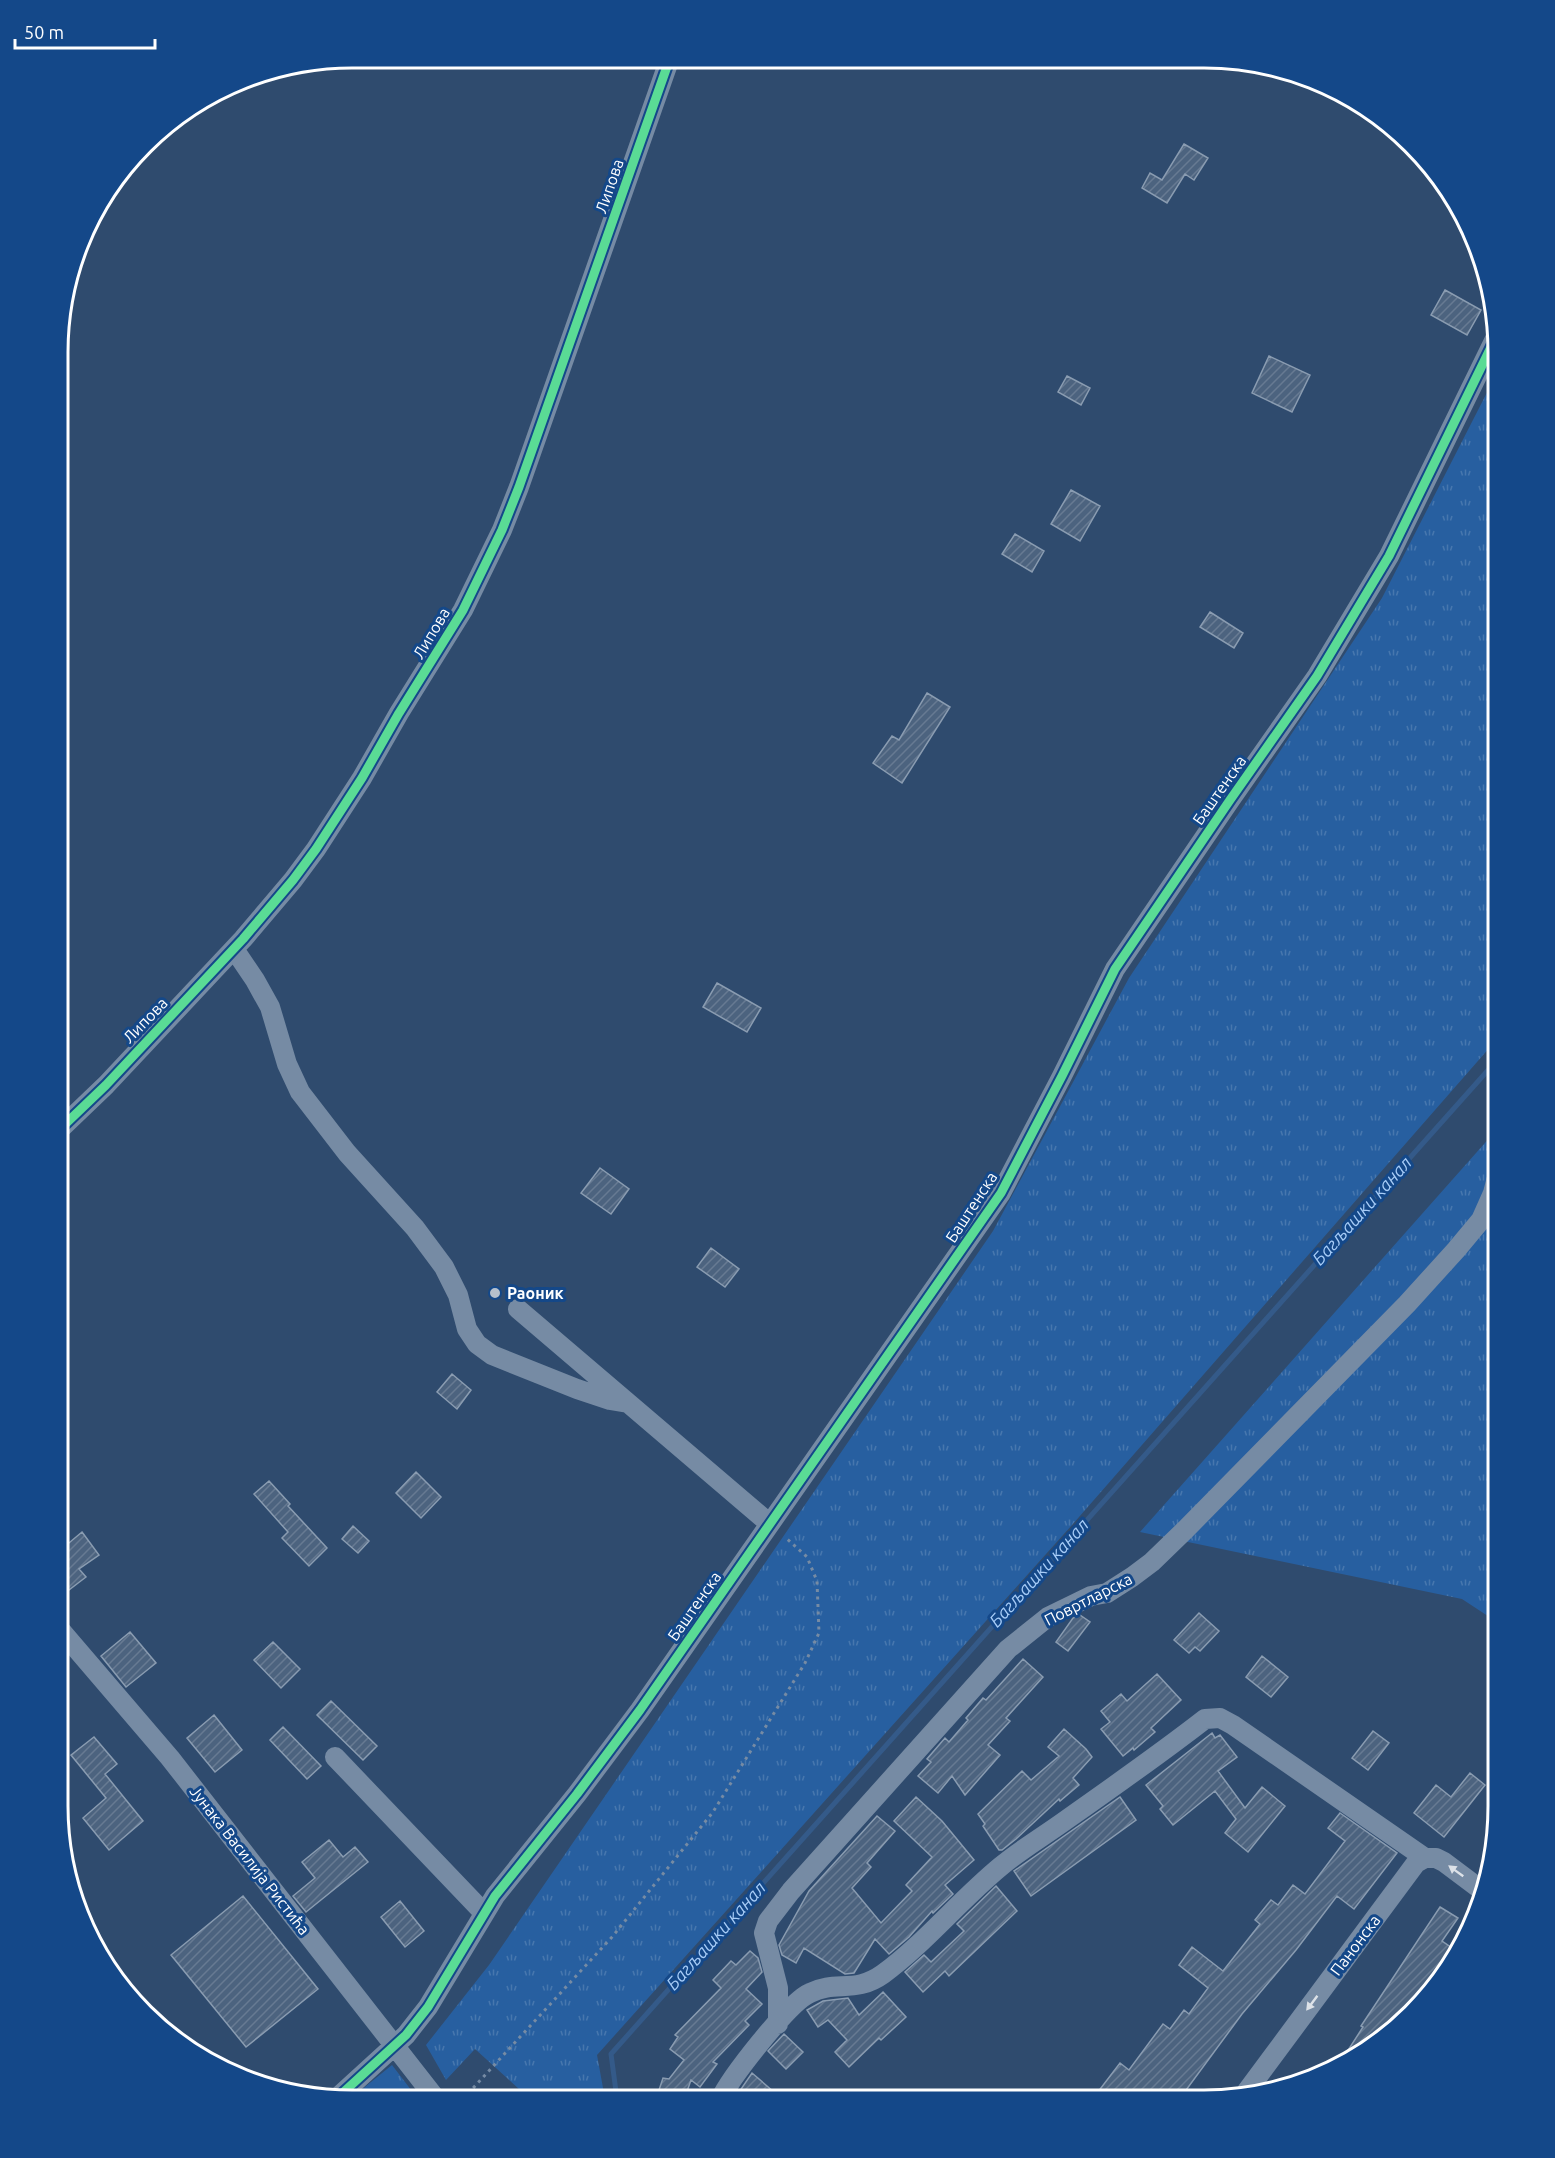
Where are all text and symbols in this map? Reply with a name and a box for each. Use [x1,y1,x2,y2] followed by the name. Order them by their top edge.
[15,12,154,50] scale bar
[24,22,64,42] text: 50 m
[591,157,627,215] street label: Липова
[409,604,453,662] street label: Липова
[1189,752,1249,828] street label: Баштенска
[119,994,171,1046] street label: Липова
[1308,1152,1415,1268] water label: Багљашки канал
[942,1168,1000,1246] street label: Баштенска
[507,1284,564,1302] place label: Раоник
[488,1286,502,1300] marker: Раоник
[985,1514,1092,1630] water label: Багљашки канал
[664,1568,724,1644] street label: Баштенска
[1041,1569,1135,1629] street label: Повртларска
[186,1782,314,1938] street label: Јунака Василија Ристића
[1449,1865,1465,1877] one-way arrow
[662,1877,769,1993] water label: Багљашки канал
[1326,1911,1384,1979] street label: Панонска
[1306,1994,1318,2010] one-way arrow

